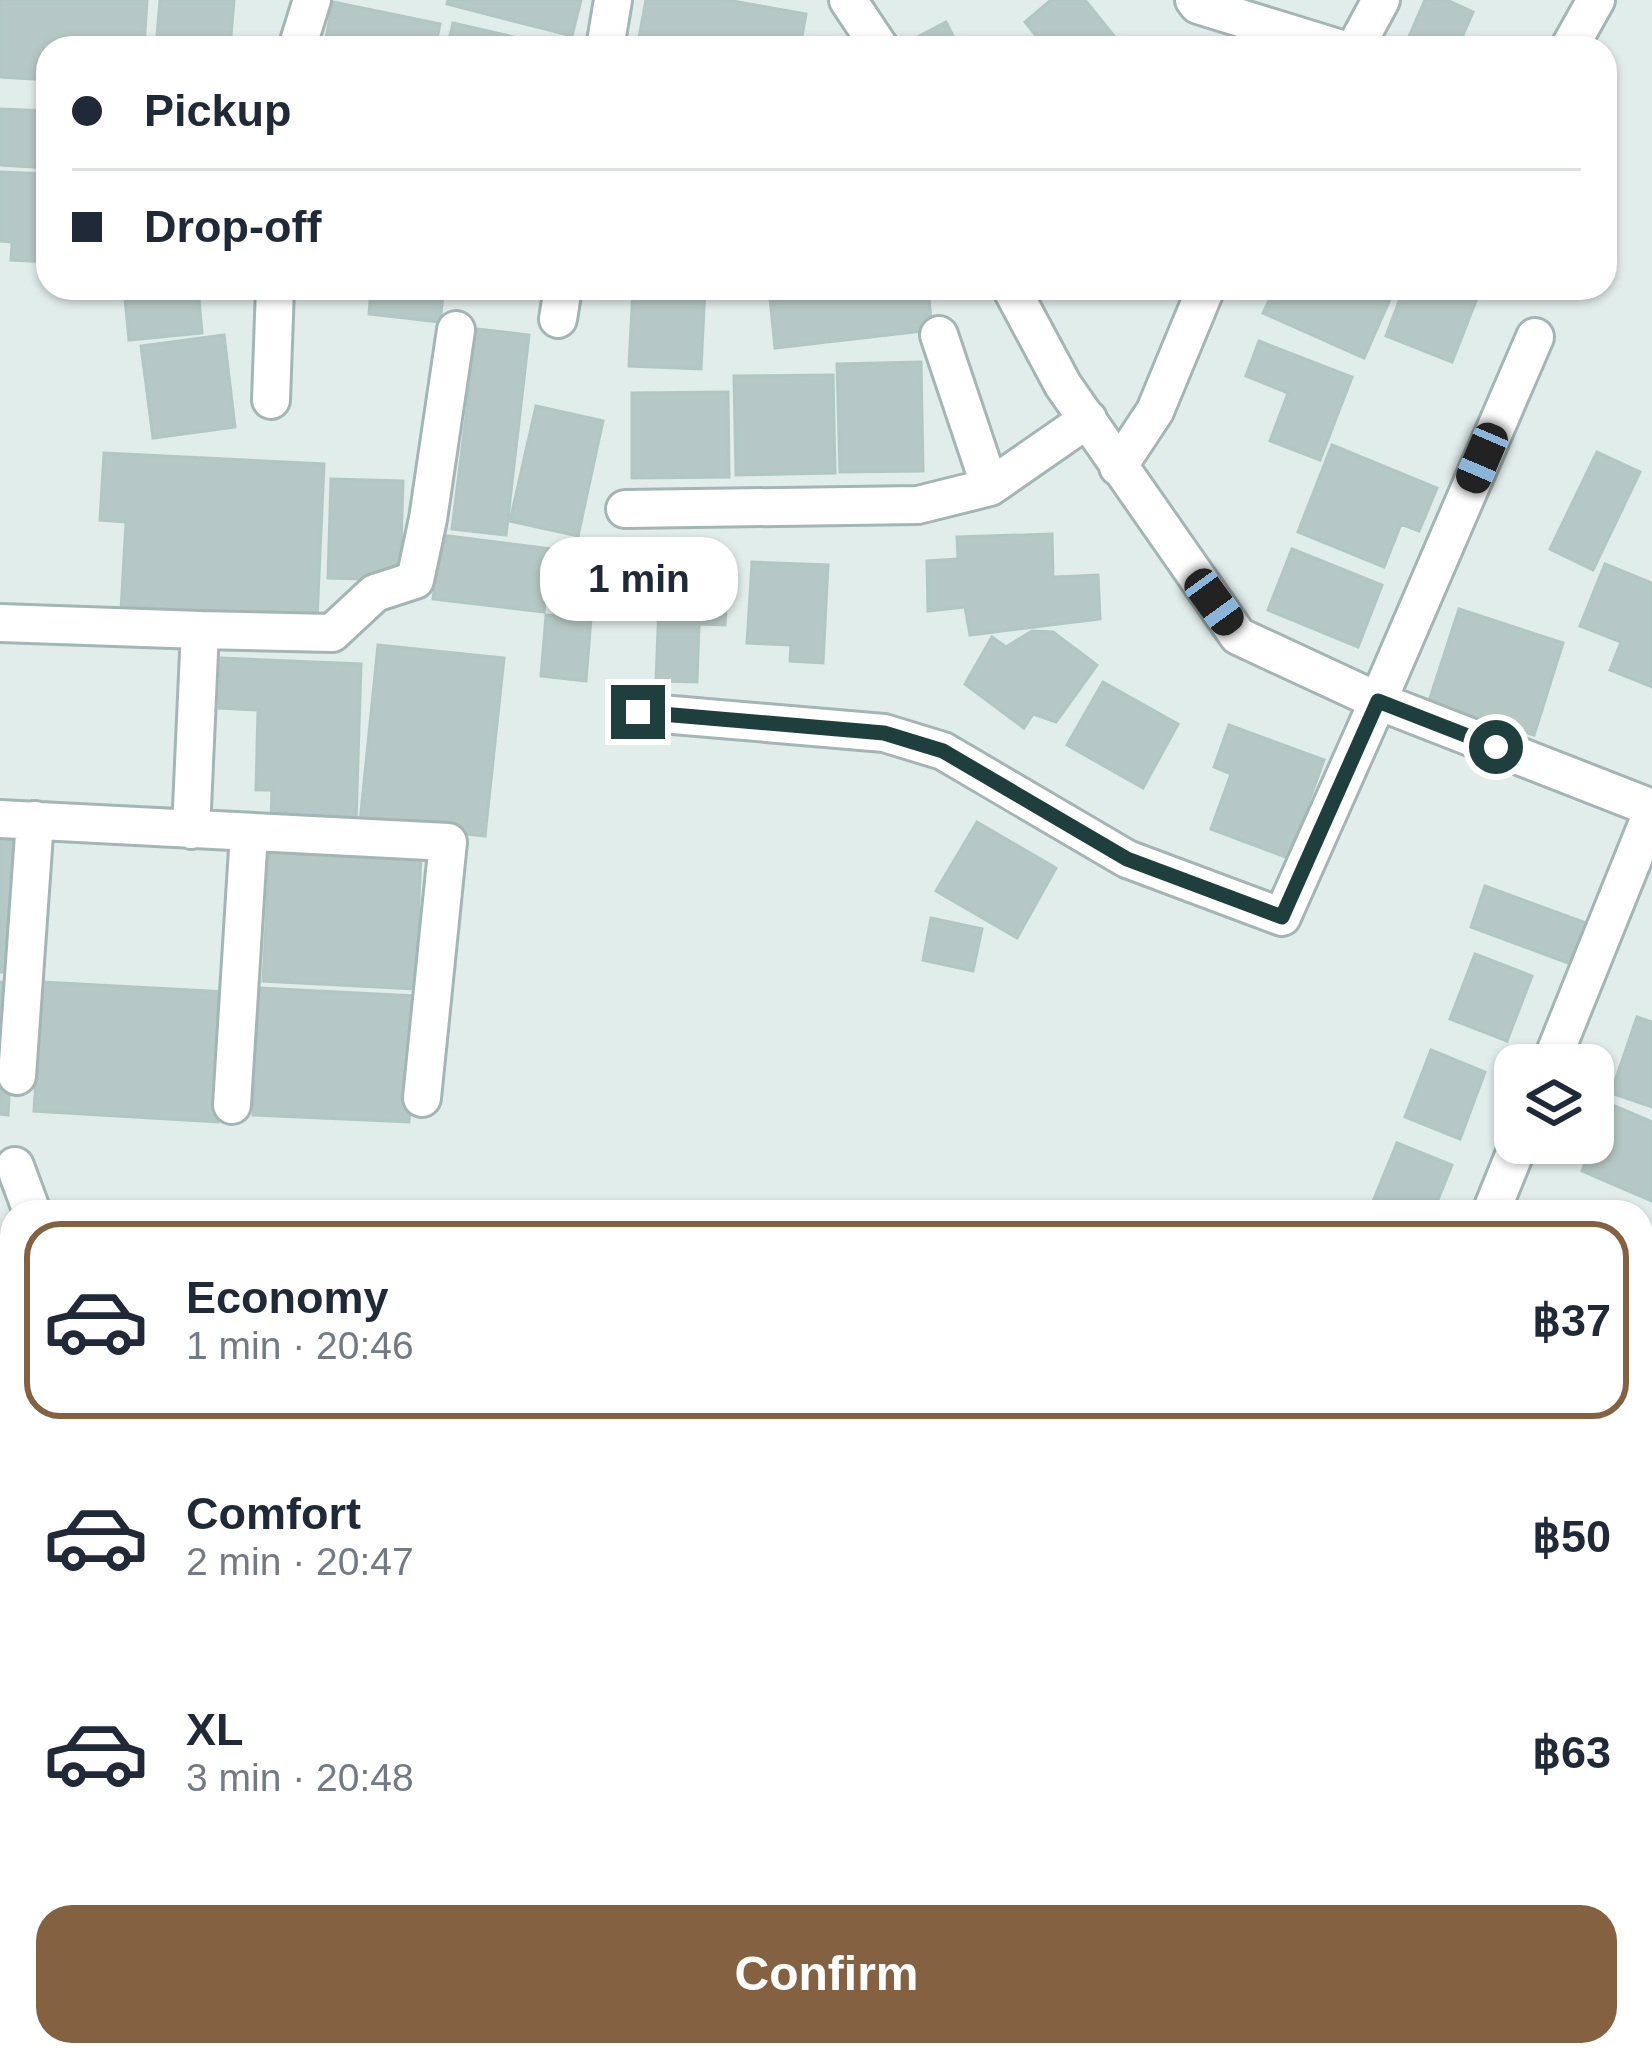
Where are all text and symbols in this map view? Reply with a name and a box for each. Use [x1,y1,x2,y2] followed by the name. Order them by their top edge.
[144,85,292,136] text: Pickup
[144,201,321,252] text: Drop-off
[1451,418,1513,498] car
[539,538,737,622] callout: 1 min
[588,557,690,600] text: 1 min
[1178,562,1250,642] car
[611,685,665,739] route end
[1469,720,1523,774] route start
[1494,1044,1614,1164] map controls
[1494,1044,1614,1164] button: layers
[42,1266,150,1374] icon: car
[186,1272,389,1323] text: Economy
[1532,1295,1611,1346] text: ฿37
[186,1324,414,1367] text: 1 min · 20:46
[42,1482,150,1590] icon: car
[186,1488,361,1539] text: Comfort
[1532,1511,1611,1562] text: ฿50
[186,1540,414,1583] text: 2 min · 20:47
[42,1698,150,1806] icon: car
[186,1704,244,1755] text: XL
[1532,1727,1611,1778] text: ฿63
[186,1756,414,1799] text: 3 min · 20:48
[36,1905,1617,2043] button: Confirm

